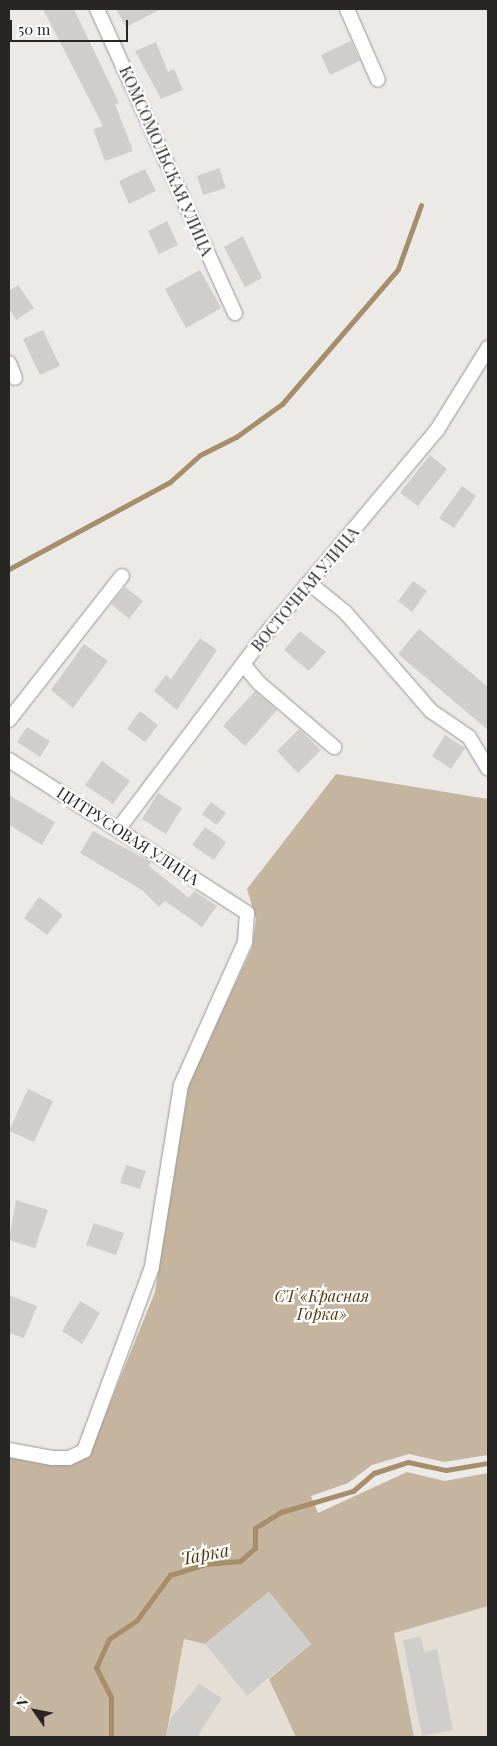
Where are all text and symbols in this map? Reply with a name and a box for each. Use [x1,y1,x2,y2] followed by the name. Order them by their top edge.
[12,10,130,42] scale bar
[18,19,50,39] text: 50 m
[115,63,217,259] street label: КОМСОМОЛЬСКАЯ УЛИЦА
[247,523,363,655] street label: ВОСТОЧНАЯ УЛИЦА
[53,783,203,889] street label: ЦИТРУСОВАЯ УЛИЦА
[275,1286,369,1324] park label: СТ «Красная Горка»
[179,1539,231,1569] water label: Тарка
[10,1686,60,1736] north arrow
[11,1693,33,1712] text: N

